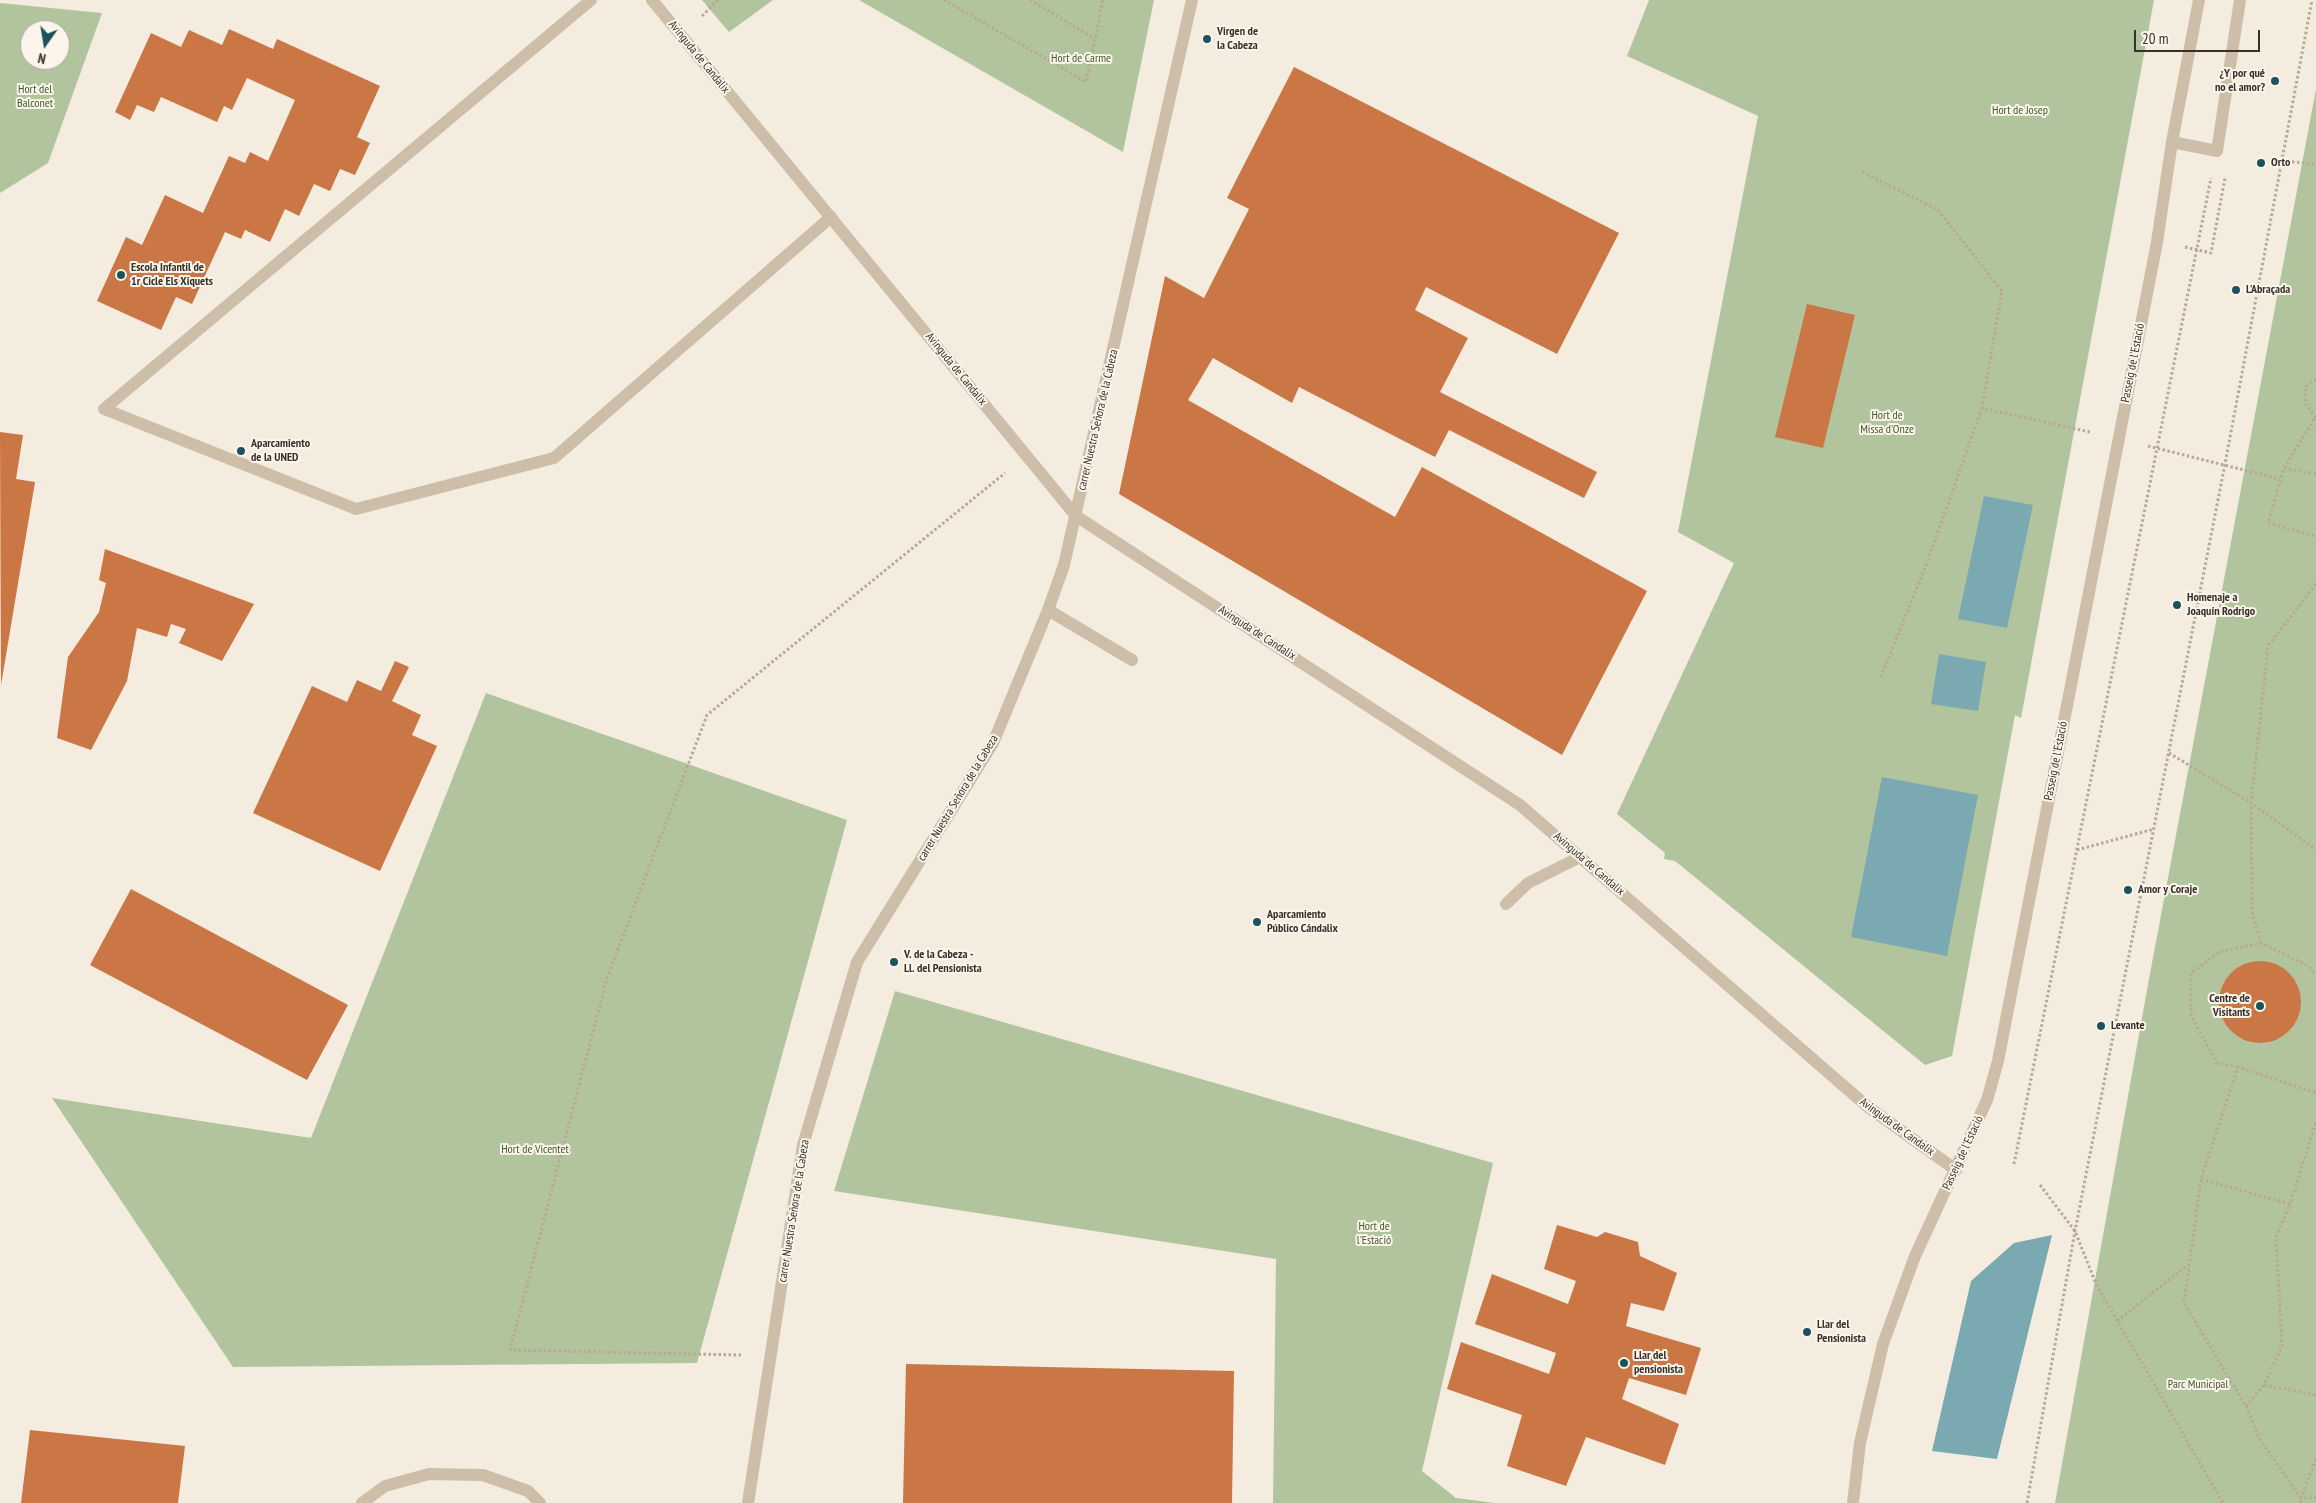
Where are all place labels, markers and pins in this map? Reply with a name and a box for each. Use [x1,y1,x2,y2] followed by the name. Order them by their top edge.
[1217,25,1258,53] place label: Virgen de la Cabeza
[1201,33,1213,45] marker: Virgen de la Cabeza
[2215,67,2265,95] place label: ¿Y por qué no el amor?
[2269,75,2281,87] marker: ¿Y por qué no el amor?
[2271,156,2290,170] place label: Orto
[2255,157,2267,169] marker: Orto
[131,261,213,289] place label: Escola Infantil de 1r Cicle Els Xiquets
[115,269,127,281] marker: Escola Infantil de 1r Cicle Els Xiquets
[2246,283,2290,297] place label: L'Abraçada
[2230,284,2242,296] marker: L'Abraçada
[251,437,310,465] place label: Aparcamiento de la UNED
[235,445,247,457] marker: Aparcamiento de la UNED
[2187,591,2255,619] place label: Homenaje a Joaquín Rodrigo
[2171,599,2183,611] marker: Homenaje a Joaquín Rodrigo
[2138,883,2197,897] place label: Amor y Coraje
[2122,884,2134,896] marker: Amor y Coraje
[1267,908,1338,936] place label: Aparcamiento Público Cándalix
[1251,916,1263,928] marker: Aparcamiento Público Cándalix
[904,948,982,976] place label: V. de la Cabeza - Ll. del Pensionista
[888,956,900,968] marker: V. de la Cabeza - Ll. del Pensionista
[2209,992,2250,1020] place label: Centre de Visitants
[2254,1000,2266,1012] marker: Centre de Visitants
[2111,1019,2145,1033] place label: Levante
[2095,1020,2107,1032] marker: Levante
[1817,1318,1866,1346] place label: Llar del Pensionista
[1801,1326,1813,1338] marker: Llar del Pensionista
[1634,1349,1683,1377] place label: Llar del pensionista
[1618,1357,1630,1369] marker: Llar del pensionista

